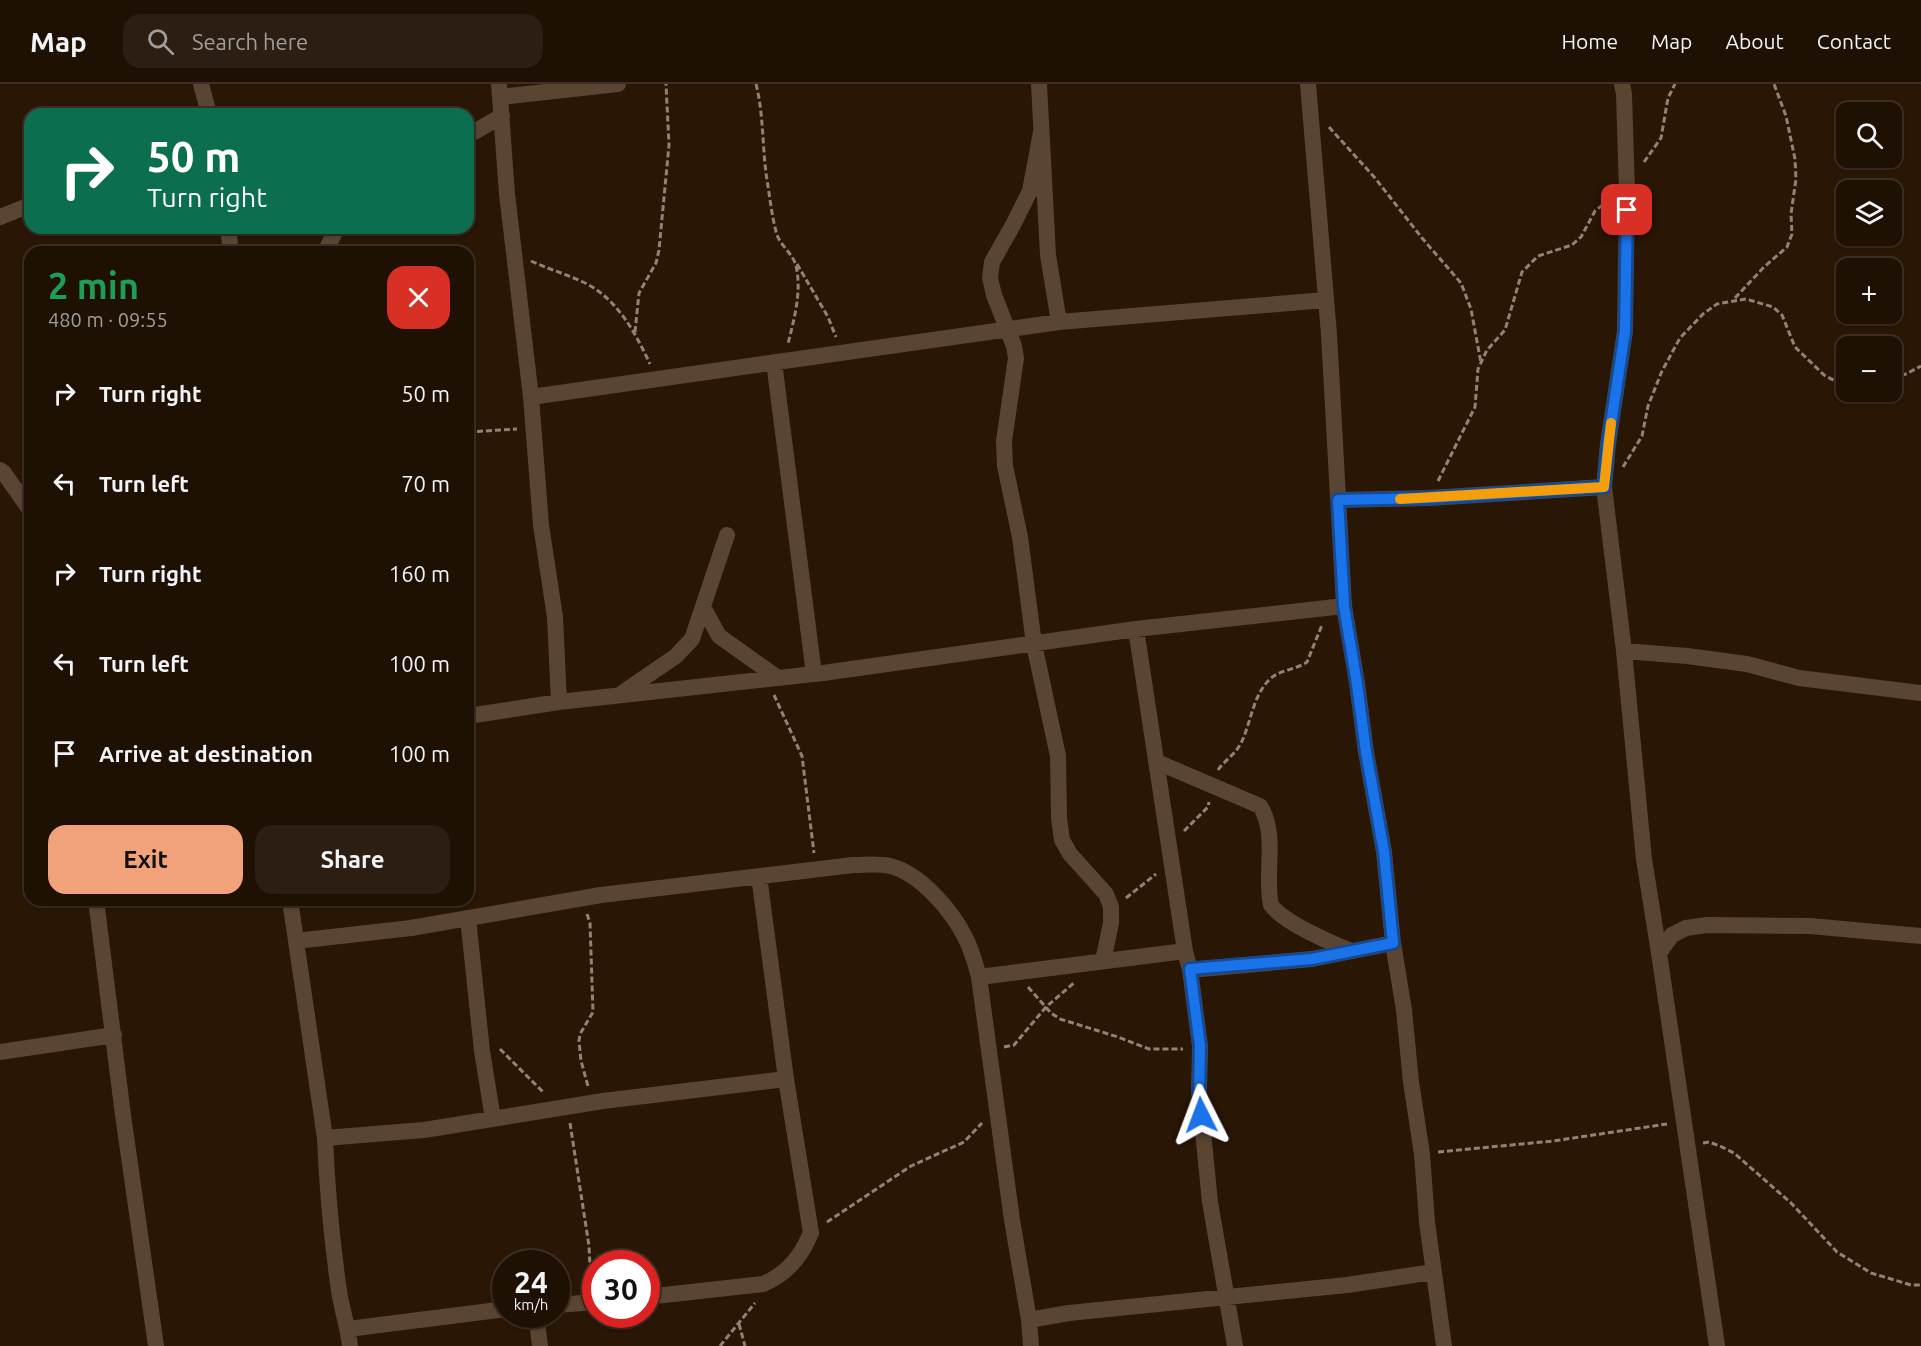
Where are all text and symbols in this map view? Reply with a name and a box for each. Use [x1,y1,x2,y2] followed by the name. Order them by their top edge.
[123,14,543,68] search box
[144,25,177,58] icon: search
[30,26,87,57] text: Map
[192,29,308,54] text: Search here
[1561,29,1618,53] text: Home
[1651,29,1692,53] text: Map
[1725,29,1784,53] text: About
[1817,29,1891,53] text: Contact
[1836,102,1902,402] map controls
[1836,102,1902,168] button: search
[48,132,126,210] icon: right
[147,133,241,180] text: 50 m
[1836,180,1902,246] button: layers
[147,182,267,212] text: Turn right
[1601,184,1652,235] pin
[1610,193,1643,226] icon: arrive
[1836,258,1902,324] button: +
[48,265,139,306] text: 2 min
[387,266,450,329] button: close
[48,308,168,331] text: 480 m · 09:55
[1836,336,1902,402] button: −
[48,377,81,410] icon: right
[99,381,201,406] text: Turn right
[401,381,450,406] text: 50 m
[48,467,81,500] icon: left
[99,471,189,496] text: Turn left
[401,471,450,496] text: 70 m
[48,557,81,590] icon: right
[99,561,201,586] text: Turn right
[389,561,450,586] text: 160 m
[48,647,81,680] icon: left
[99,651,189,676] text: Turn left
[389,651,450,676] text: 100 m
[48,737,81,770] icon: arrive
[99,741,313,766] text: Arrive at destination
[389,741,450,766] text: 100 m
[48,825,243,894] button: Exit
[255,825,450,894] button: Share
[1169,1083,1233,1147] position arrow
[582,1250,660,1328] speed limit sign: 30
[514,1265,548,1299] text: 24
[514,1296,548,1313] text: km/h

